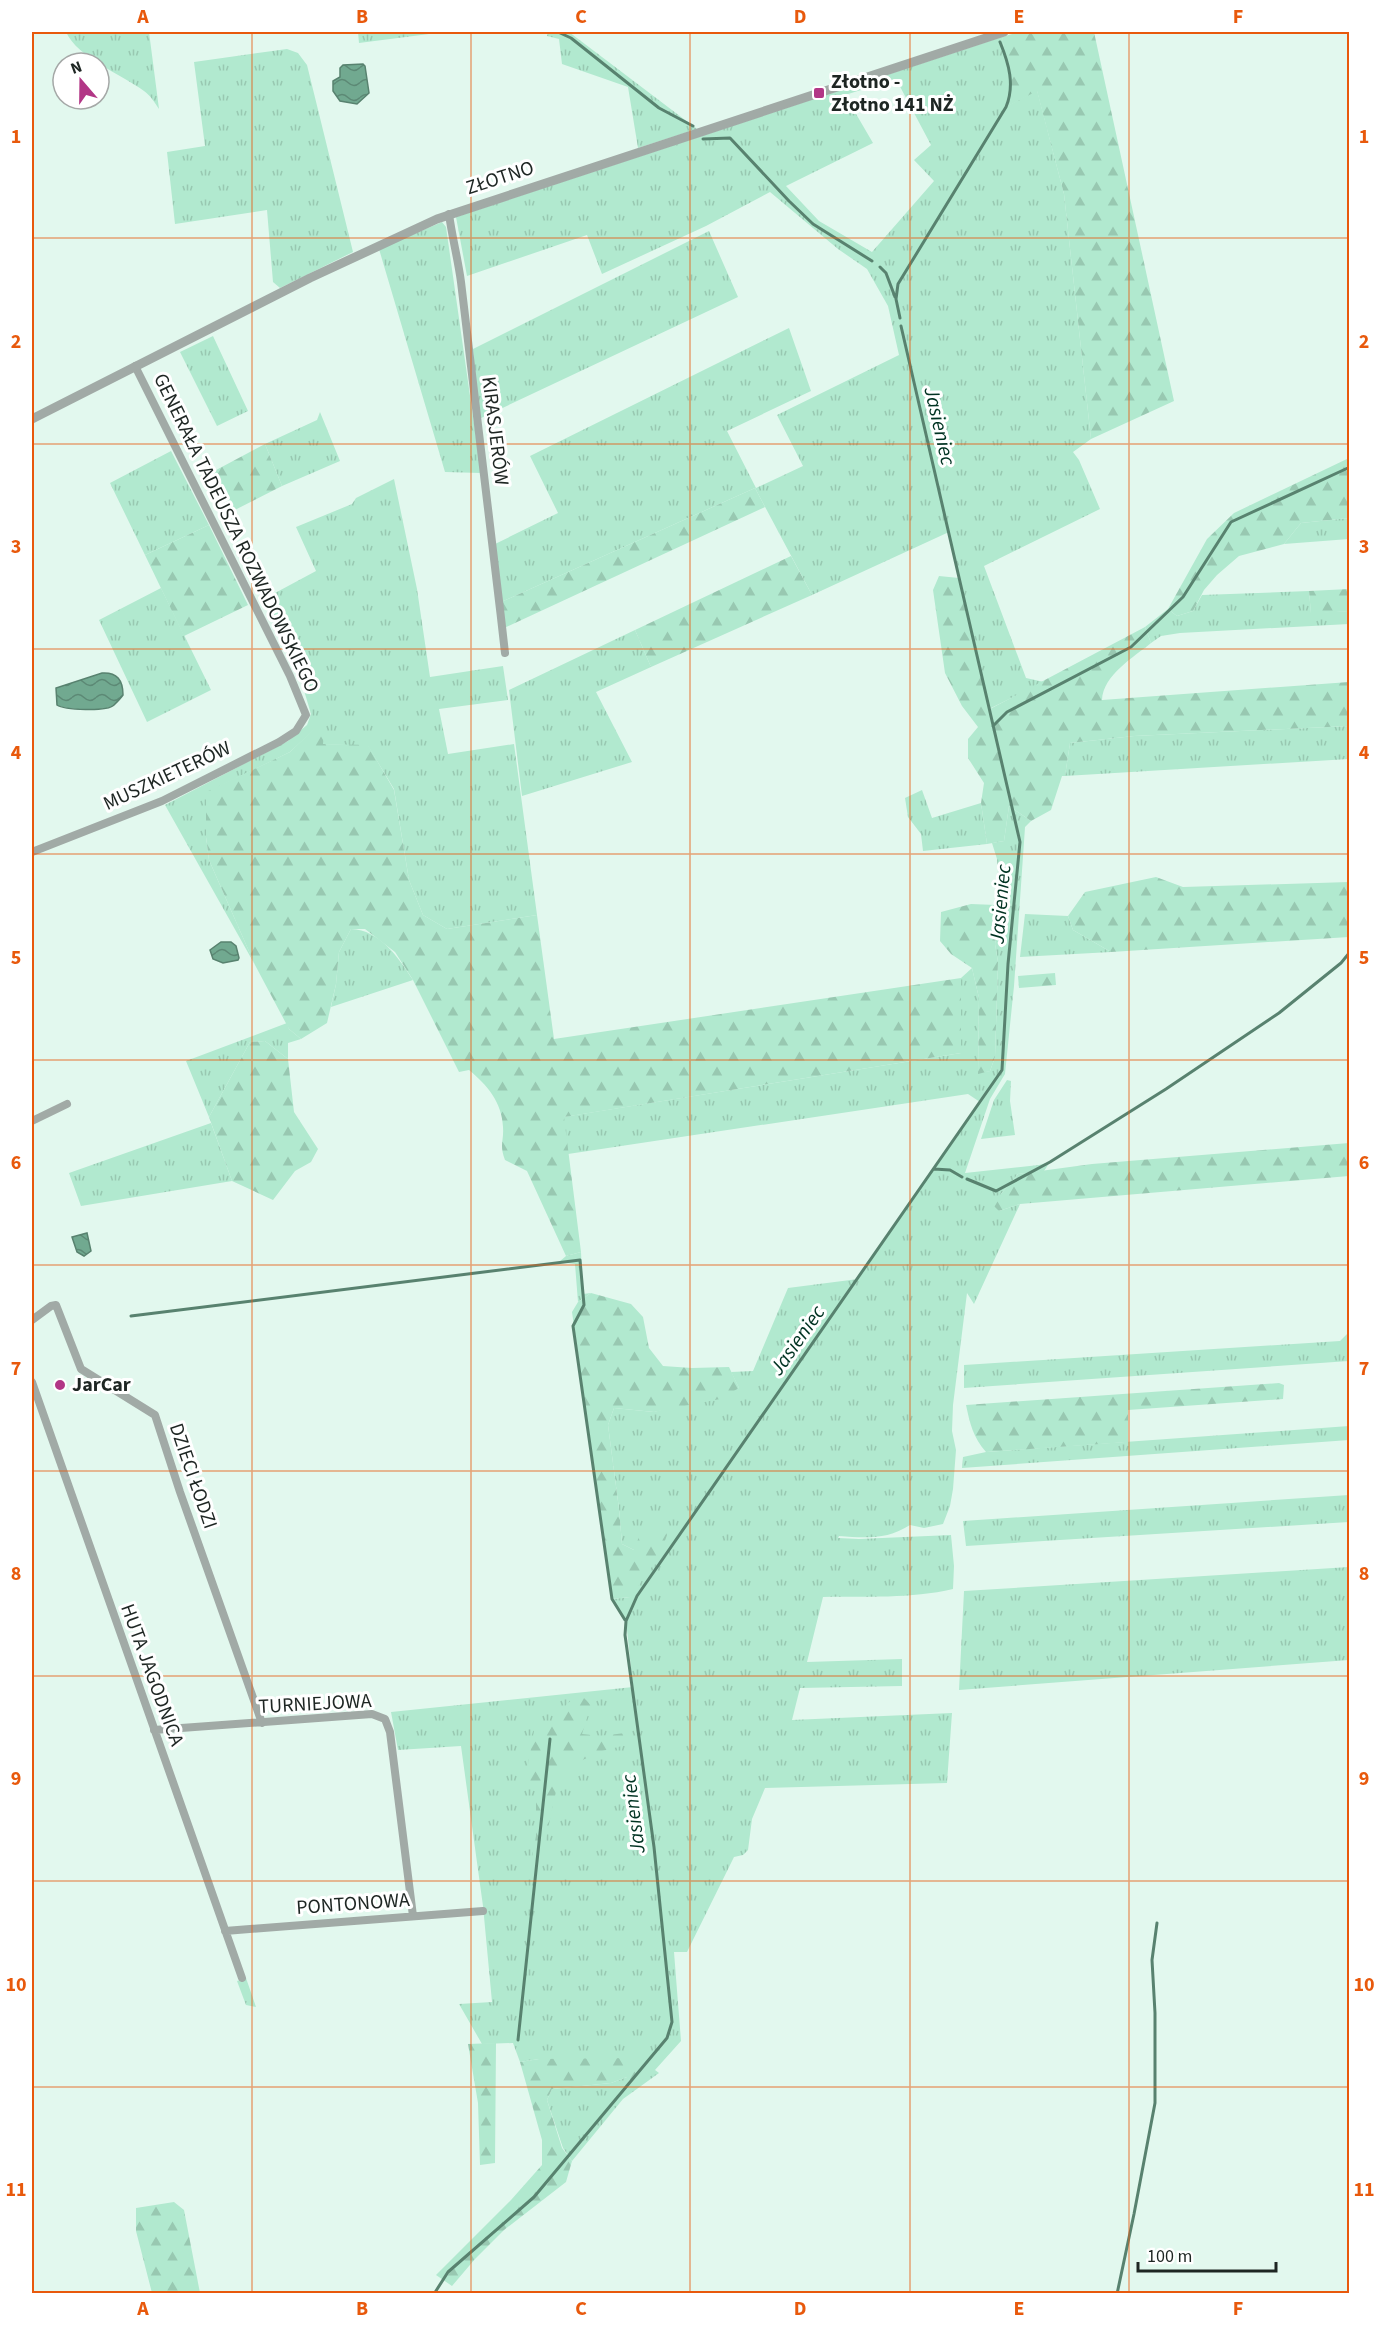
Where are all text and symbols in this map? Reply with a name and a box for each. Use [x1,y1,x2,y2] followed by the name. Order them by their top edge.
[136,3,149,31] text: A
[356,3,368,31] text: B
[575,3,587,31] text: C
[794,3,806,31] text: D
[1014,3,1024,31] text: E
[1233,3,1243,31] text: F
[51,51,111,111] north arrow
[67,56,85,80] text: N
[831,68,954,119] place label: Złotno - Złotno 141 NŻ
[812,86,826,100] marker: Złotno - Złotno 141 NŻ
[11,123,21,151] text: 1
[1359,123,1369,151] text: 1
[462,154,538,202] street label: ZŁOTNO
[11,328,21,356] text: 2
[1359,328,1369,356] text: 2
[146,369,326,697] street label: GENERAŁA TADEUSZA ROZWADOWSKIEGO
[474,375,516,487] street label: KIRASJERÓW
[916,383,964,469] water label: Jasieniec
[11,533,21,561] text: 3
[1359,533,1369,561] text: 3
[99,734,236,818] street label: MUSZKIETERÓW
[11,739,22,767] text: 4
[1359,739,1370,767] text: 4
[982,862,1018,946] water label: Jasieniec
[11,944,21,972] text: 5
[1359,944,1369,972] text: 5
[11,1149,21,1177] text: 6
[1359,1149,1369,1177] text: 6
[761,1298,833,1382] water label: Jasieniec
[11,1355,21,1383] text: 7
[1359,1355,1369,1383] text: 7
[72,1371,131,1399] place label: JarCar
[53,1378,67,1392] marker: JarCar
[162,1420,224,1532] street label: DZIECI ŁODZI
[11,1560,21,1588] text: 8
[1359,1560,1369,1588] text: 8
[113,1600,191,1750] street label: HUTA JAGODNICA
[258,1687,372,1721] street label: TURNIEJOWA
[11,1765,21,1793] text: 9
[1359,1765,1369,1793] text: 9
[613,1772,653,1856] water label: Jasieniec
[295,1886,411,1922] street label: PONTONOWA
[5,1971,27,1999] text: 10
[1353,1971,1375,1999] text: 10
[5,2176,27,2204] text: 11
[1353,2176,1375,2204] text: 11
[1138,2235,1276,2273] scale bar
[1147,2244,1192,2269] text: 100 m
[136,2295,149,2323] text: A
[356,2295,368,2323] text: B
[575,2295,587,2323] text: C
[794,2295,806,2323] text: D
[1014,2295,1024,2323] text: E
[1233,2295,1243,2323] text: F

